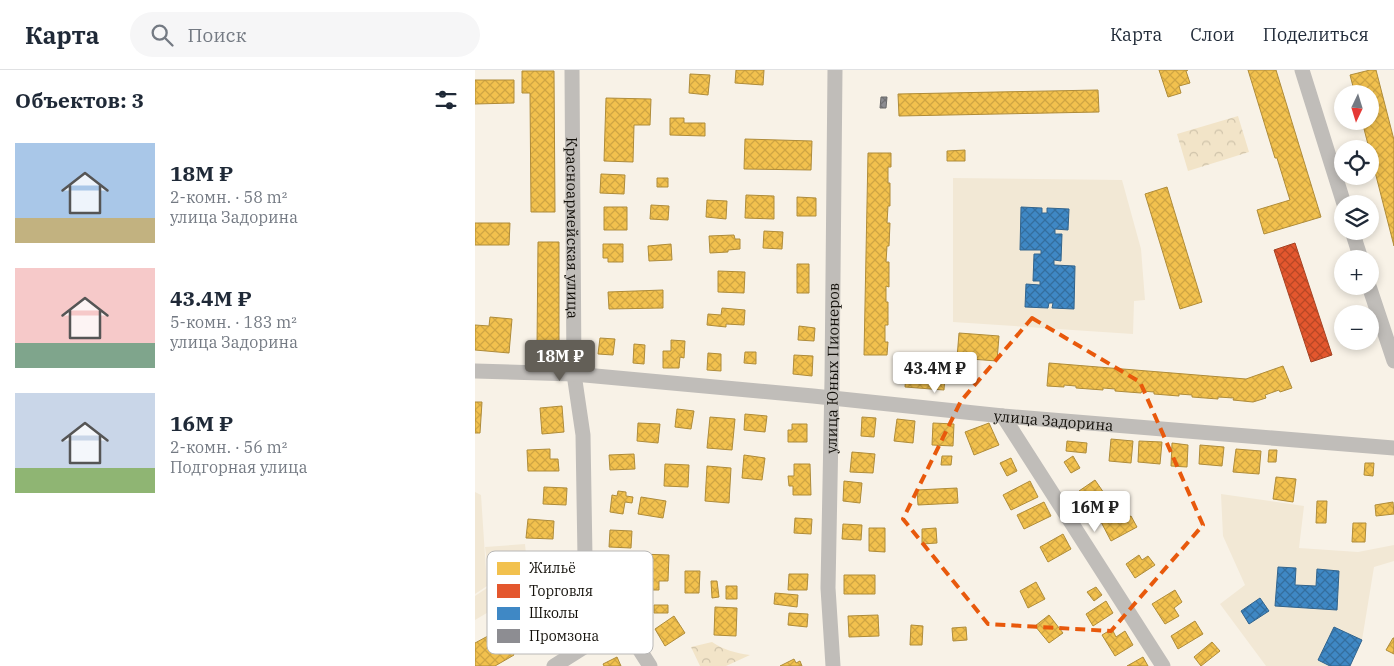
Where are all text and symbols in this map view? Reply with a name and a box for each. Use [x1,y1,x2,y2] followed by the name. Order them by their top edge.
[130,12,480,57] search box
[25,19,100,51] text: Карта
[148,21,176,49] icon: search
[188,23,247,47] text: Поиск
[1110,23,1162,46] text: Карта
[1190,23,1235,46] text: Слои
[1263,23,1369,46] text: Поделиться
[1334,85,1379,130] north arrow
[1334,85,1379,350] map controls
[15,86,144,114] text: Объектов: 3
[432,86,460,114] icon: filters
[563,137,583,319] street label: Красноармейская улица
[1334,140,1379,185] button: locate
[170,159,233,187] text: 18M ₽
[55,163,115,223] icon: home
[170,187,287,207] text: 2-комн. · 58 m²
[1334,195,1379,240] button: layers
[170,207,298,227] text: улица Задорина
[1334,250,1379,295] button: +
[821,283,842,454] street label: улица Юных Пионеров
[170,284,252,312] text: 43.4M ₽
[55,288,115,348] icon: home
[1334,305,1379,350] button: −
[170,312,297,332] text: 5-комн. · 183 m²
[170,332,298,352] text: улица Задорина
[525,340,595,382] pin: 18M ₽
[536,346,584,366] text: 18M ₽
[889,352,981,394] pin: 43.4M ₽
[904,358,966,378] text: 43.4M ₽
[993,406,1114,435] street label: улица Задорина
[170,409,233,437] text: 16M ₽
[55,413,115,473] icon: home
[170,437,287,457] text: 2-комн. · 56 m²
[170,457,307,477] text: Подгорная улица
[1060,490,1130,533] pin: 16M ₽
[1071,497,1119,517] text: 16M ₽
[487,551,653,654] legend
[529,559,576,577] text: Жильё
[529,582,593,600] text: Торговля
[529,604,579,622] text: Школы
[529,627,599,645] text: Промзона

